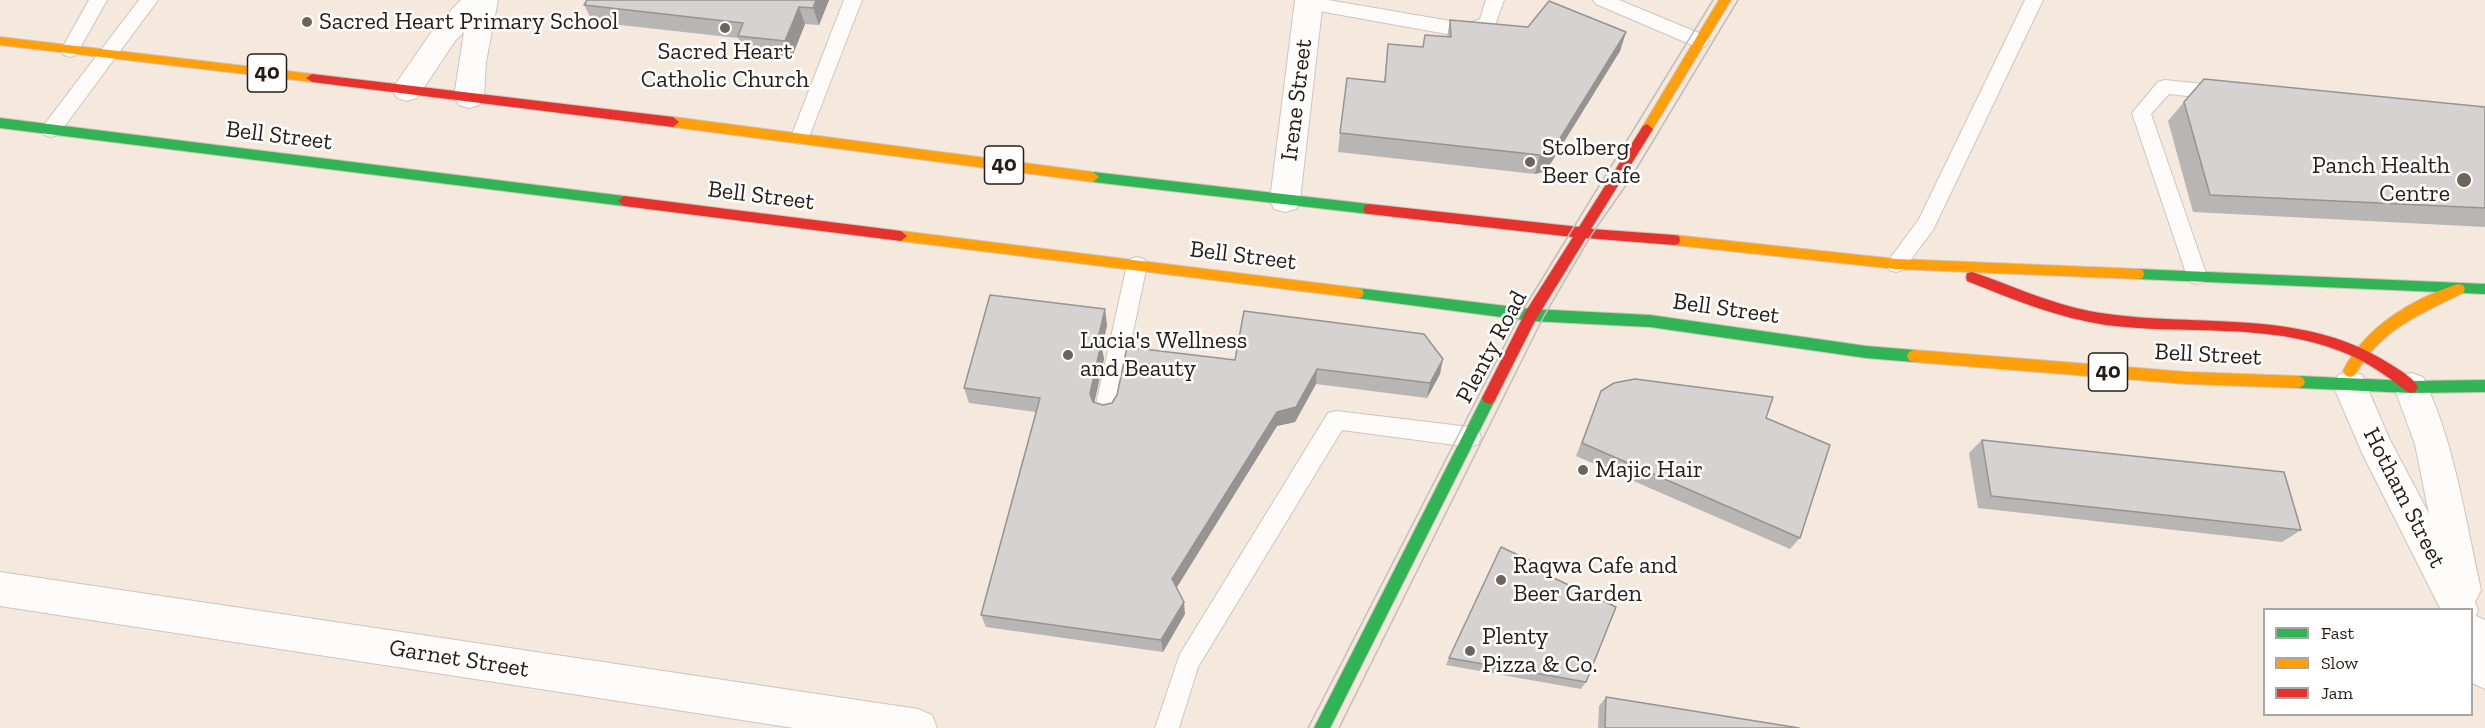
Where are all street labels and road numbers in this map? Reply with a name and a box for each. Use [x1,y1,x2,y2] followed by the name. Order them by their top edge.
[1275,37,1319,163] street label: Irene Street
[248,54,286,92] road number: 40
[224,115,334,157] street label: Bell Street
[984,146,1024,184] road number: 40
[706,175,816,217] street label: Bell Street
[1188,235,1298,277] street label: Bell Street
[1450,286,1534,408] street label: Plenty Road
[1671,287,1781,331] street label: Bell Street
[2154,338,2262,372] street label: Bell Street
[2088,353,2128,391] road number: 40
[2356,423,2452,573] street label: Hotham Street
[387,634,531,684] street label: Garnet Street

